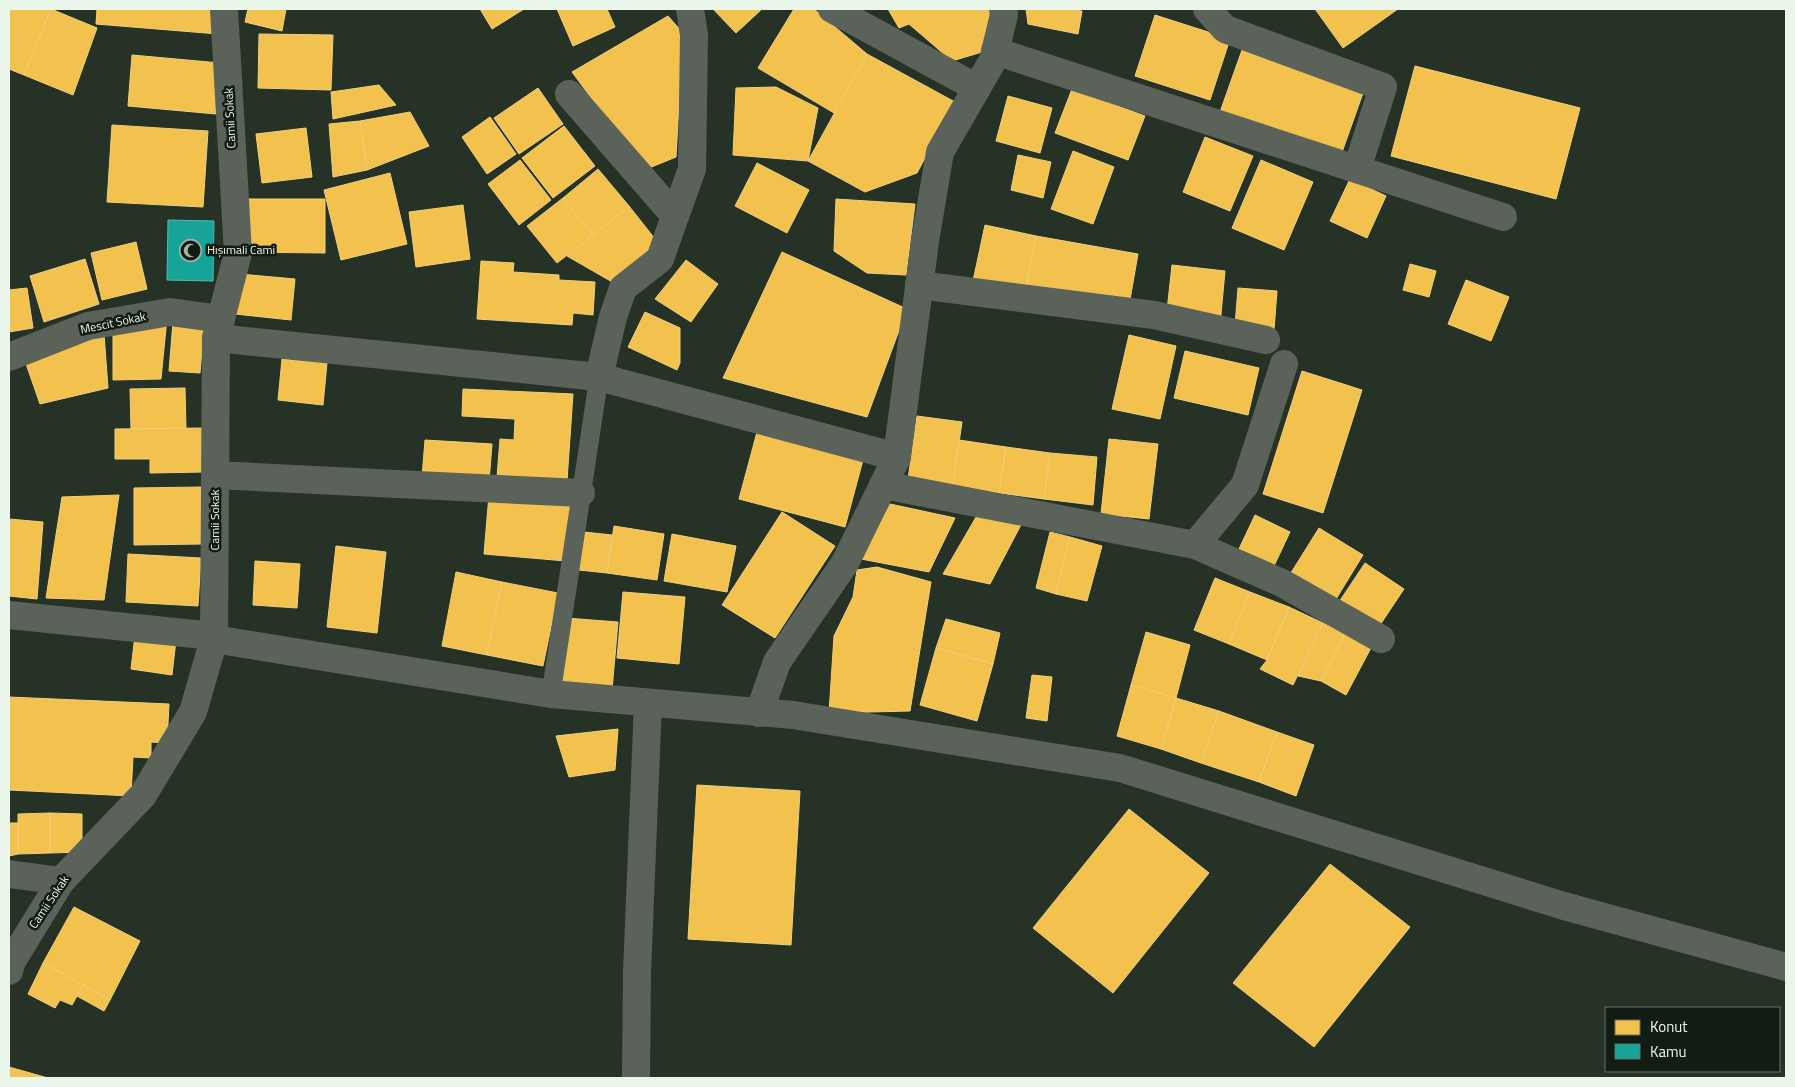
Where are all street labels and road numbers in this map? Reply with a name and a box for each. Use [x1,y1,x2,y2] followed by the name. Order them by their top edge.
[218,87,241,149] street label: Camii Sokak
[78,306,148,339] street label: Mescit Sokak
[205,489,224,550] street label: Camii Sokak
[24,871,74,932] street label: Camii Sokak

